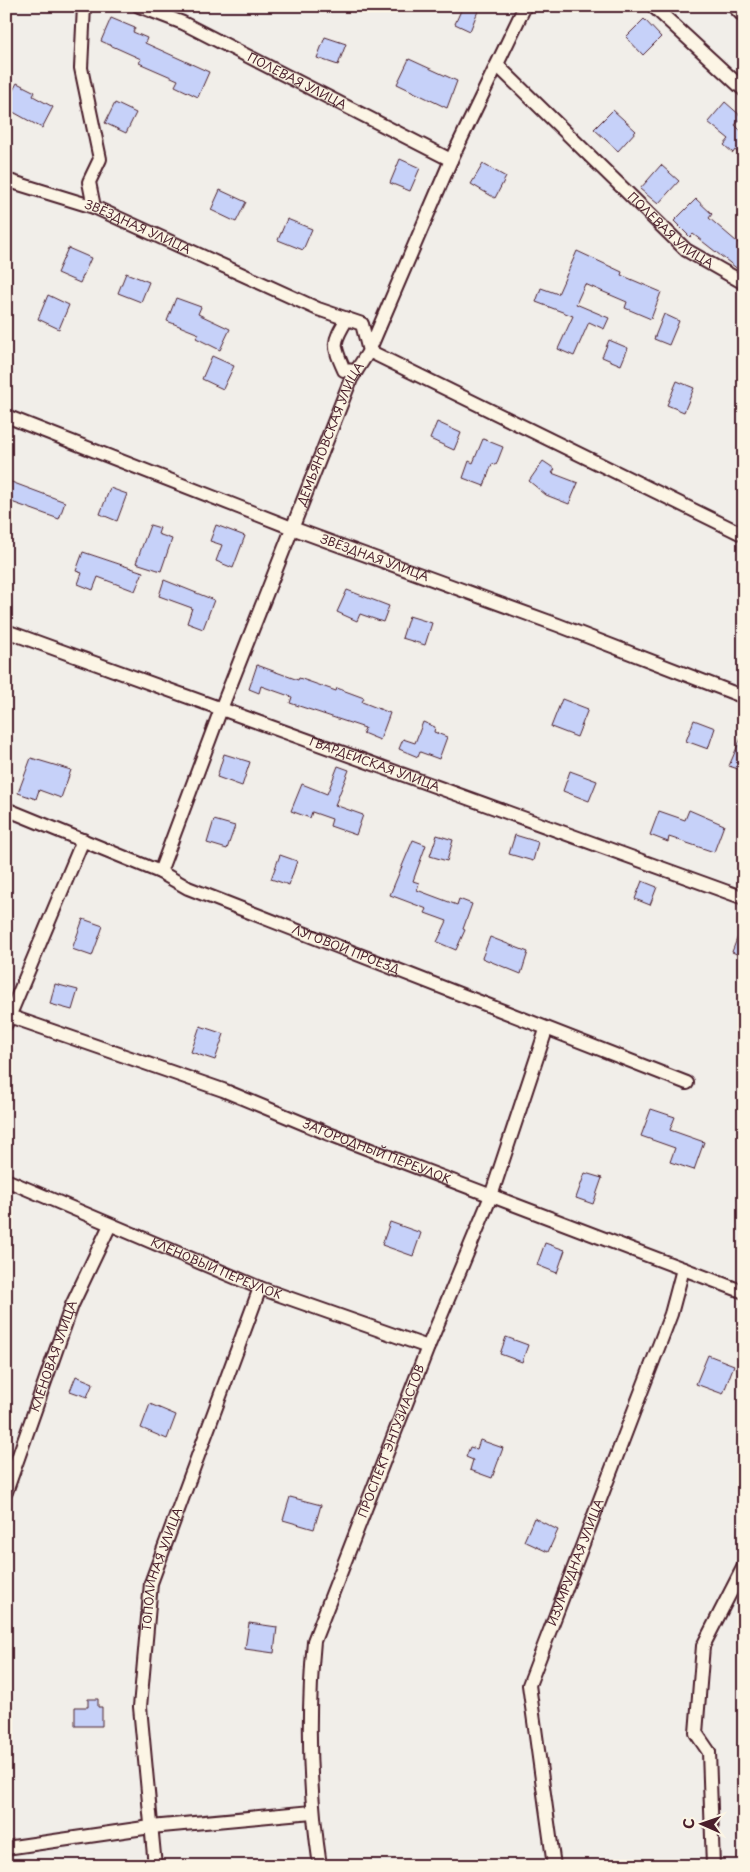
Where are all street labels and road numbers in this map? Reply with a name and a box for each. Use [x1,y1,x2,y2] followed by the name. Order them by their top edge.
[245,47,350,113] street label: ПОЛЕВАЯ УЛИЦА
[624,188,717,272] street label: ПОЛЕВАЯ УЛИЦА
[83,195,194,258] street label: ЗВЁЗДНАЯ УЛИЦА
[292,358,368,509] street label: ДЕМЬЯНОВСКАЯ УЛИЦА
[318,529,432,585] street label: ЗВЁЗДНАЯ УЛИЦА
[307,732,443,795] street label: ГВАРДЕЙСКАЯ УЛИЦА
[290,920,402,978] street label: ЛУГОВОЙ ПРОЕЗД
[300,1114,453,1188] street label: ЗАГОРОДНЫЙ ПЕРЕУЛОК
[148,1232,285,1303] street label: КЛЕНОВЫЙ ПЕРЕУЛОК
[25,1298,81,1414] street label: КЛЕНОВАЯ УЛИЦА
[353,1362,428,1520] street label: ПРОСПЕКТ ЭНТУЗИАСТОВ
[542,1496,608,1628] street label: ИЗУМРУДНАЯ УЛИЦА
[137,1505,186,1632] street label: ТОПОЛИНАЯ УЛИЦА

